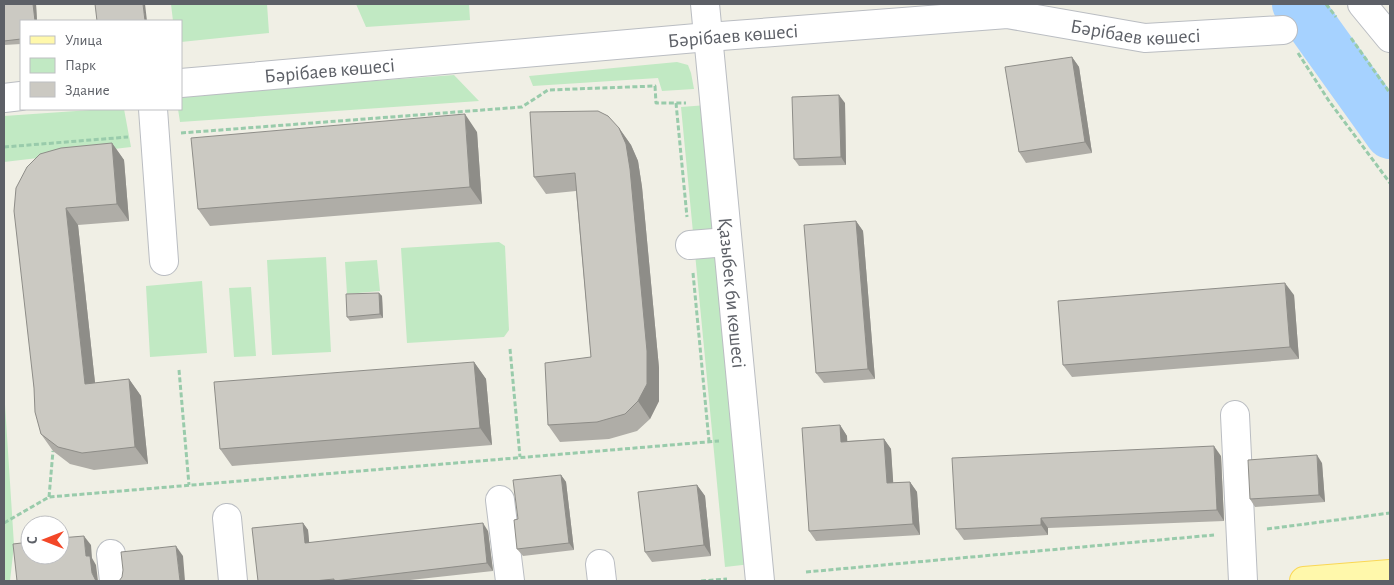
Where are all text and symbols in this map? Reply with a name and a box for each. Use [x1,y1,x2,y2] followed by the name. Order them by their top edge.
[1069,16,1201,49] street label: Бәрібаев көшесі
[20,20,182,110] legend
[667,21,799,51] street label: Бәрібаев көшесі
[65,33,102,48] text: Улица
[263,55,396,87] street label: Бәрібаев көшесі
[65,58,96,73] text: Парк
[65,83,110,98] text: Здание
[714,216,749,369] street label: Қазыбек би көшесі
[20,515,70,565] north arrow
[26,536,40,544] text: С

